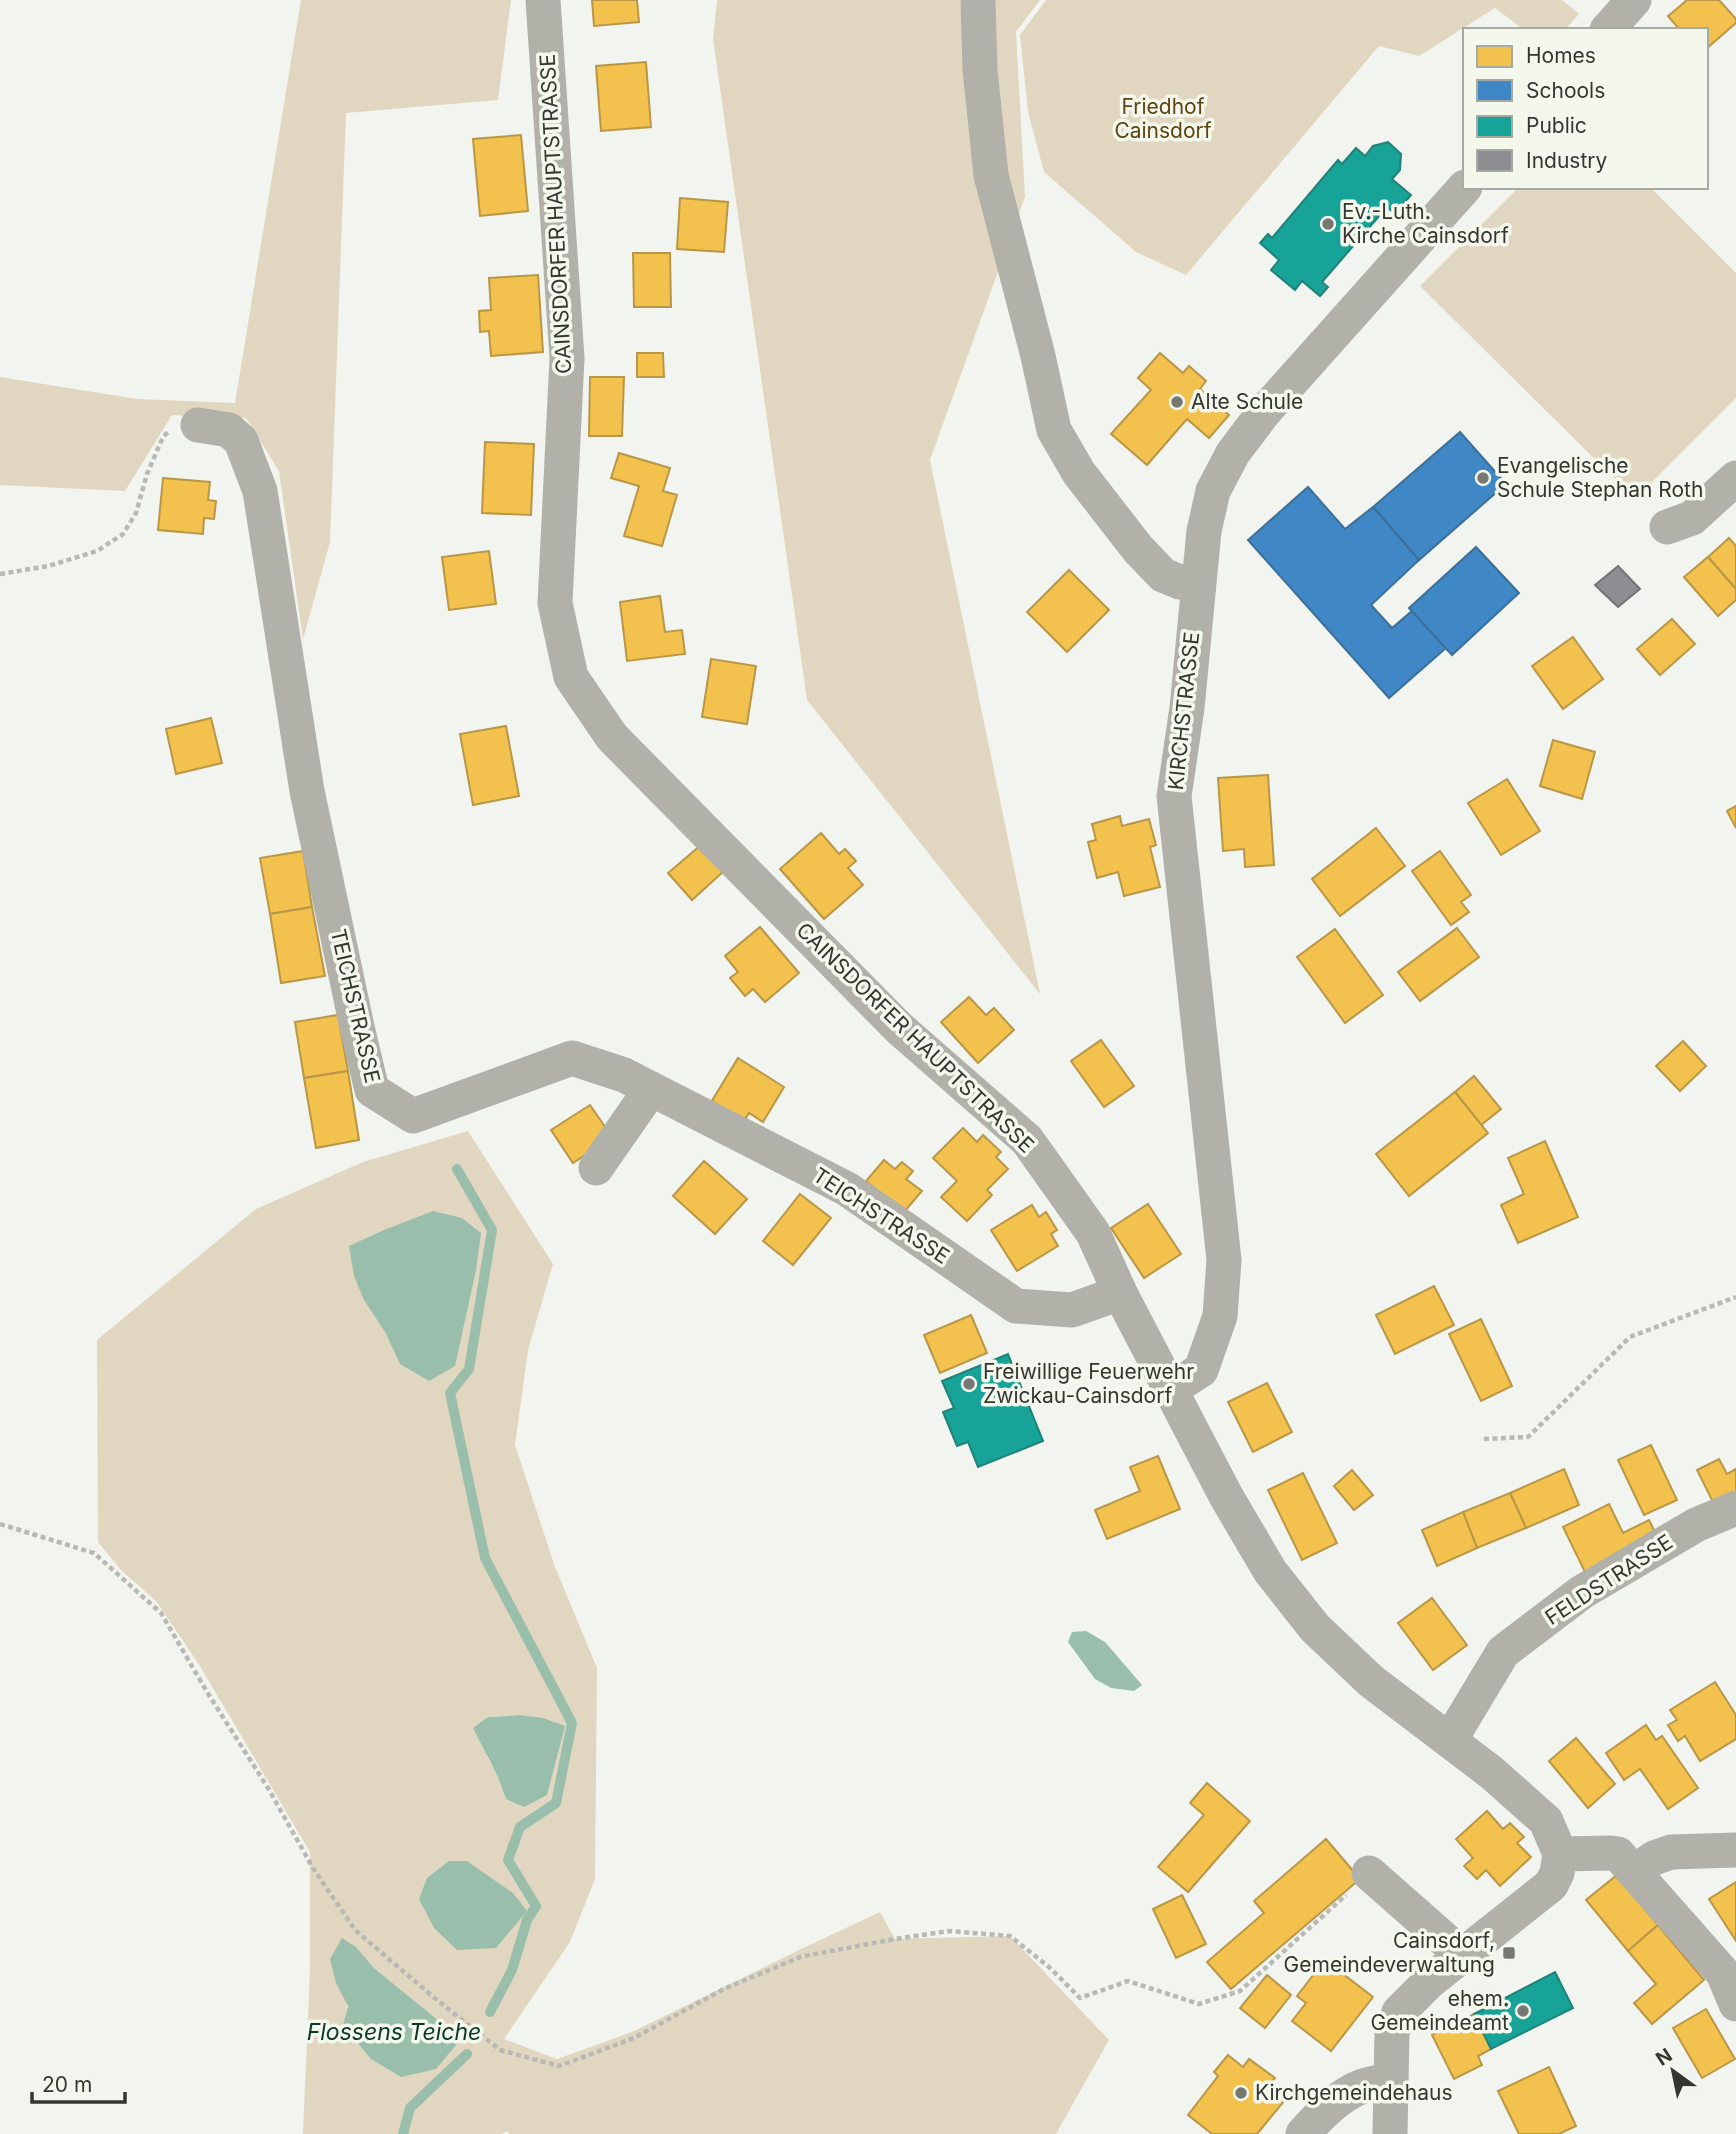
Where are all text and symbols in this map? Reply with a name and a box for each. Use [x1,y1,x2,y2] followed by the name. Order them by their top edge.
[1463,28,1708,189] legend
[1526,43,1596,68] text: Homes
[535,53,576,375] street label: CAINSDORFER HAUPTSTRASSE
[1526,78,1605,103] text: Schools
[1114,94,1212,143] park label: Friedhof Cainsdorf
[1526,113,1587,138] text: Public
[1526,148,1608,173] text: Industry
[1342,199,1509,248] place label: Ev.-Luth. Kirche Cainsdorf
[1320,216,1336,232] marker: Ev.-Luth. Kirche Cainsdorf
[1191,389,1303,414] place label: Alte Schule
[1169,394,1185,410] marker: Alte Schule
[1497,453,1703,502] place label: Evangelische Schule Stephan Roth
[1475,470,1491,486] marker: Evangelische Schule Stephan Roth
[1163,631,1204,791] street label: KIRCHSTRASSE
[791,917,1039,1158] street label: CAINSDORFER HAUPTSTRASSE
[326,926,385,1085] street label: TEICHSTRASSE
[808,1162,954,1269] street label: TEICHSTRASSE
[983,1359,1194,1408] place label: Freiwillige Feuerwehr Zwickau-Cainsdorf
[961,1376,977,1392] marker: Freiwillige Feuerwehr Zwickau-Cainsdorf
[1540,1529,1677,1630] street label: FELDSTRASSE
[1284,1928,1495,1977] place label: Cainsdorf, Gemeindeverwaltung
[1501,1945,1517,1961] marker: Cainsdorf, Gemeindeverwaltung
[1371,1986,1509,2035] place label: ehem. Gemeindeamt
[1515,2003,1531,2019] marker: ehem. Gemeindeamt
[307,2018,481,2046] water label: Flossens Teiche
[1638,2036,1708,2106] north arrow
[1652,2044,1676,2071] text: N
[32,2060,124,2104] scale bar
[42,2072,92,2097] text: 20 m
[1255,2080,1453,2105] place label: Kirchgemeindehaus
[1233,2085,1249,2101] marker: Kirchgemeindehaus

